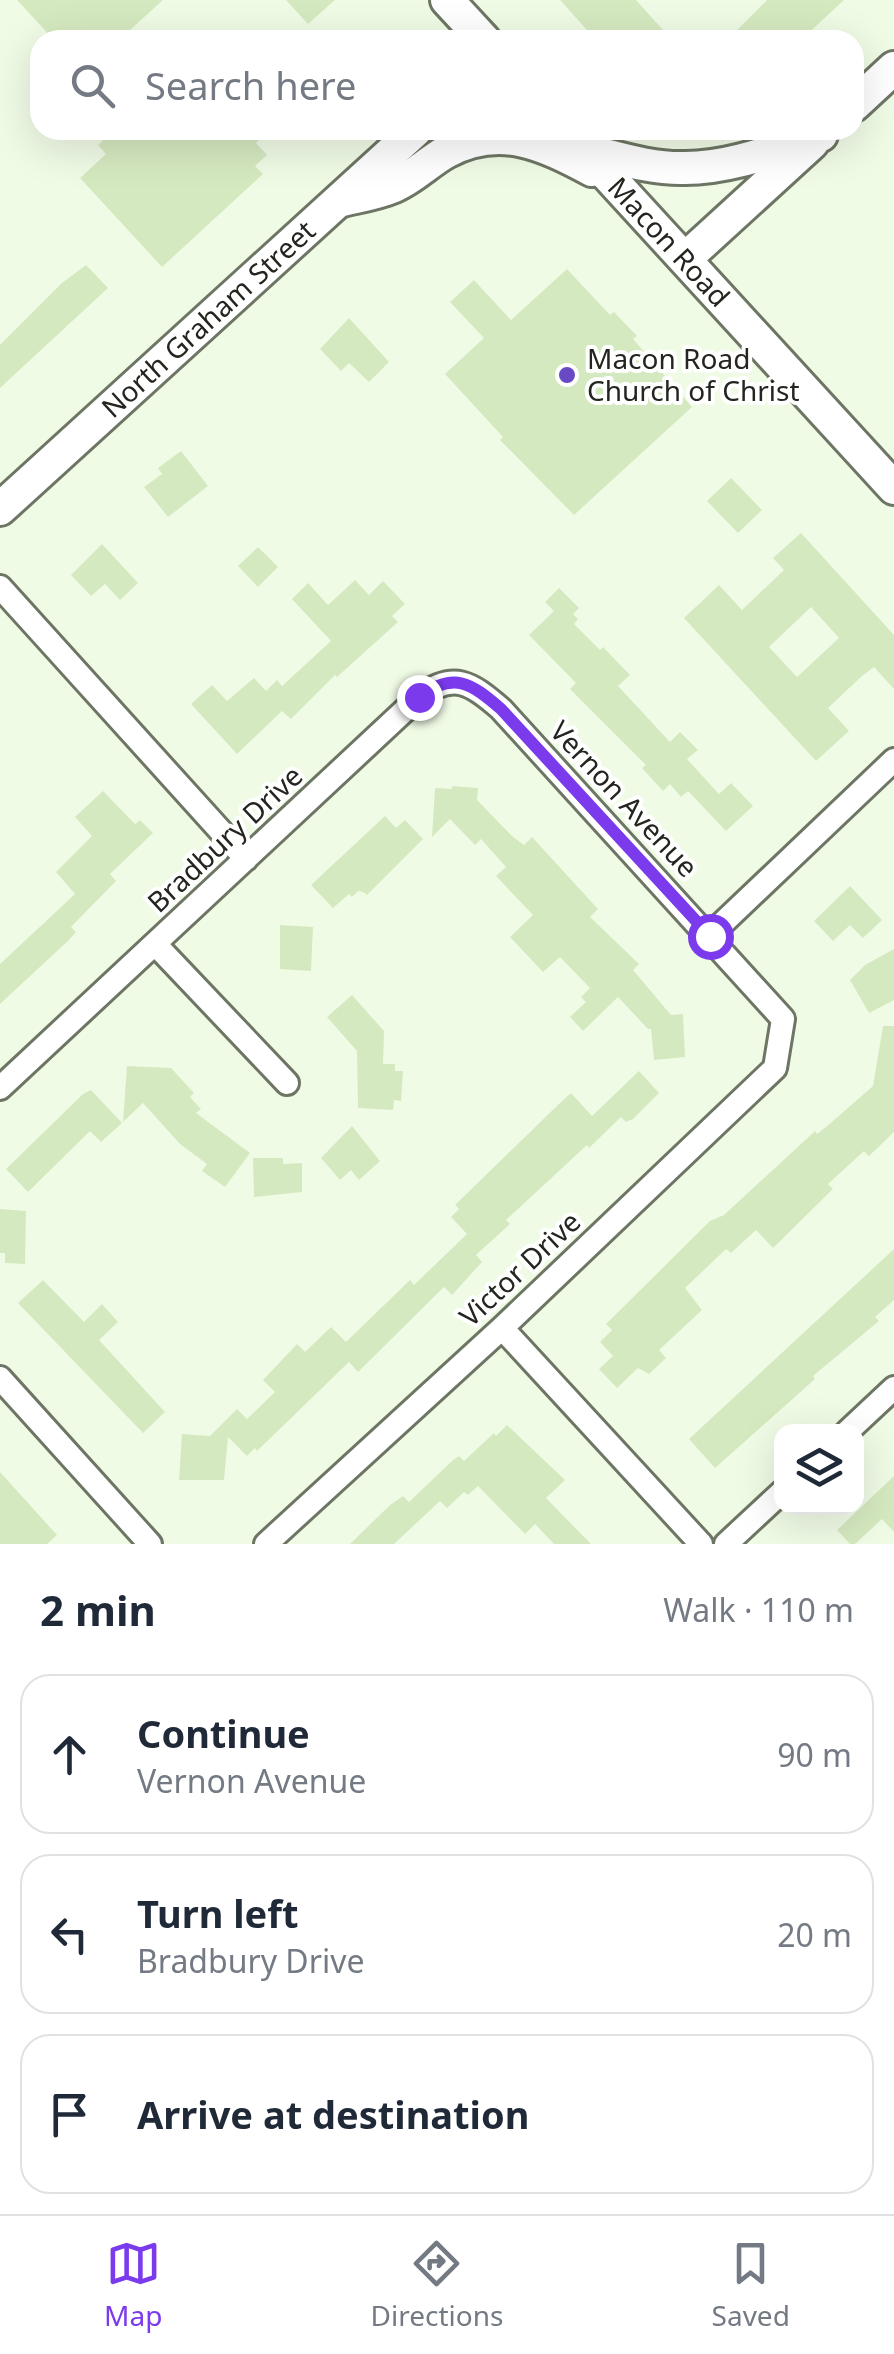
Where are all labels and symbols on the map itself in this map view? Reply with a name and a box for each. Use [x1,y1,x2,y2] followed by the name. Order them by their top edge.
[600,168,739,314] street label: Macon Road
[93,211,323,425] street label: North Graham Street
[587,339,800,409] place label: Macon Road Church of Christ
[556,364,578,386] marker: Macon Road Church of Christ
[397,675,443,721] route end
[542,712,707,885] street label: Vernon Avenue
[139,757,310,920] street label: Bradbury Drive
[688,914,734,960] route start
[451,1202,588,1334] street label: Victor Drive

